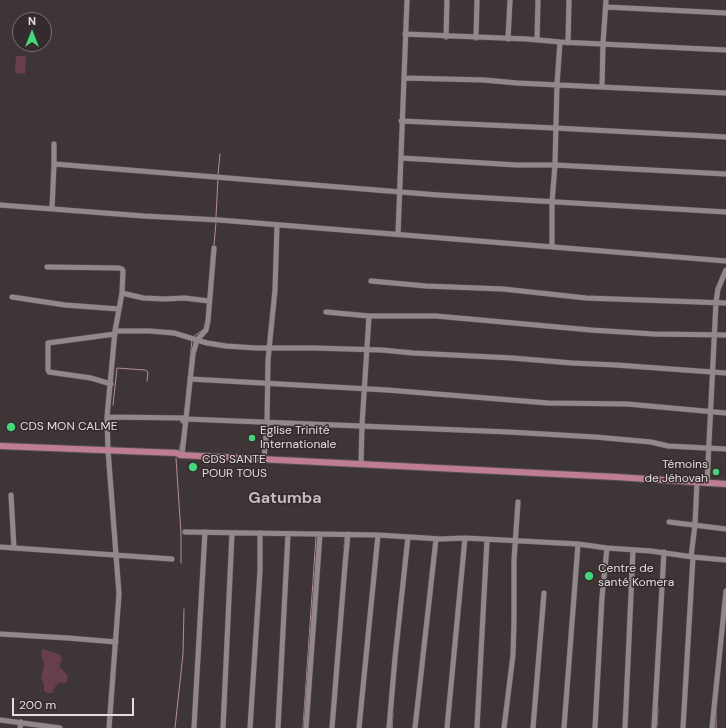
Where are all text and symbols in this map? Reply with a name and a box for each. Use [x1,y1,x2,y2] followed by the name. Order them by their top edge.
[12,12,52,52] north arrow
[28,14,36,28] text: N
[20,420,117,434] place label: CDS MON CALME
[5,421,17,433] marker: CDS MON CALME
[260,424,336,452] place label: Eglise Trinité Internationale
[247,433,257,443] marker: Eglise Trinité Internationale
[202,453,267,481] place label: CDS SANTE POUR TOUS
[644,458,708,486] place label: Témoins de Jéhovah
[187,461,199,473] marker: CDS SANTE POUR TOUS
[711,467,721,477] marker: Témoins de Jéhovah
[248,489,322,509] district label: Gatumba
[598,562,674,590] place label: Centre de santé Komera
[583,570,595,582] marker: Centre de santé Komera
[14,690,136,716] scale bar
[19,697,56,713] text: 200 m

